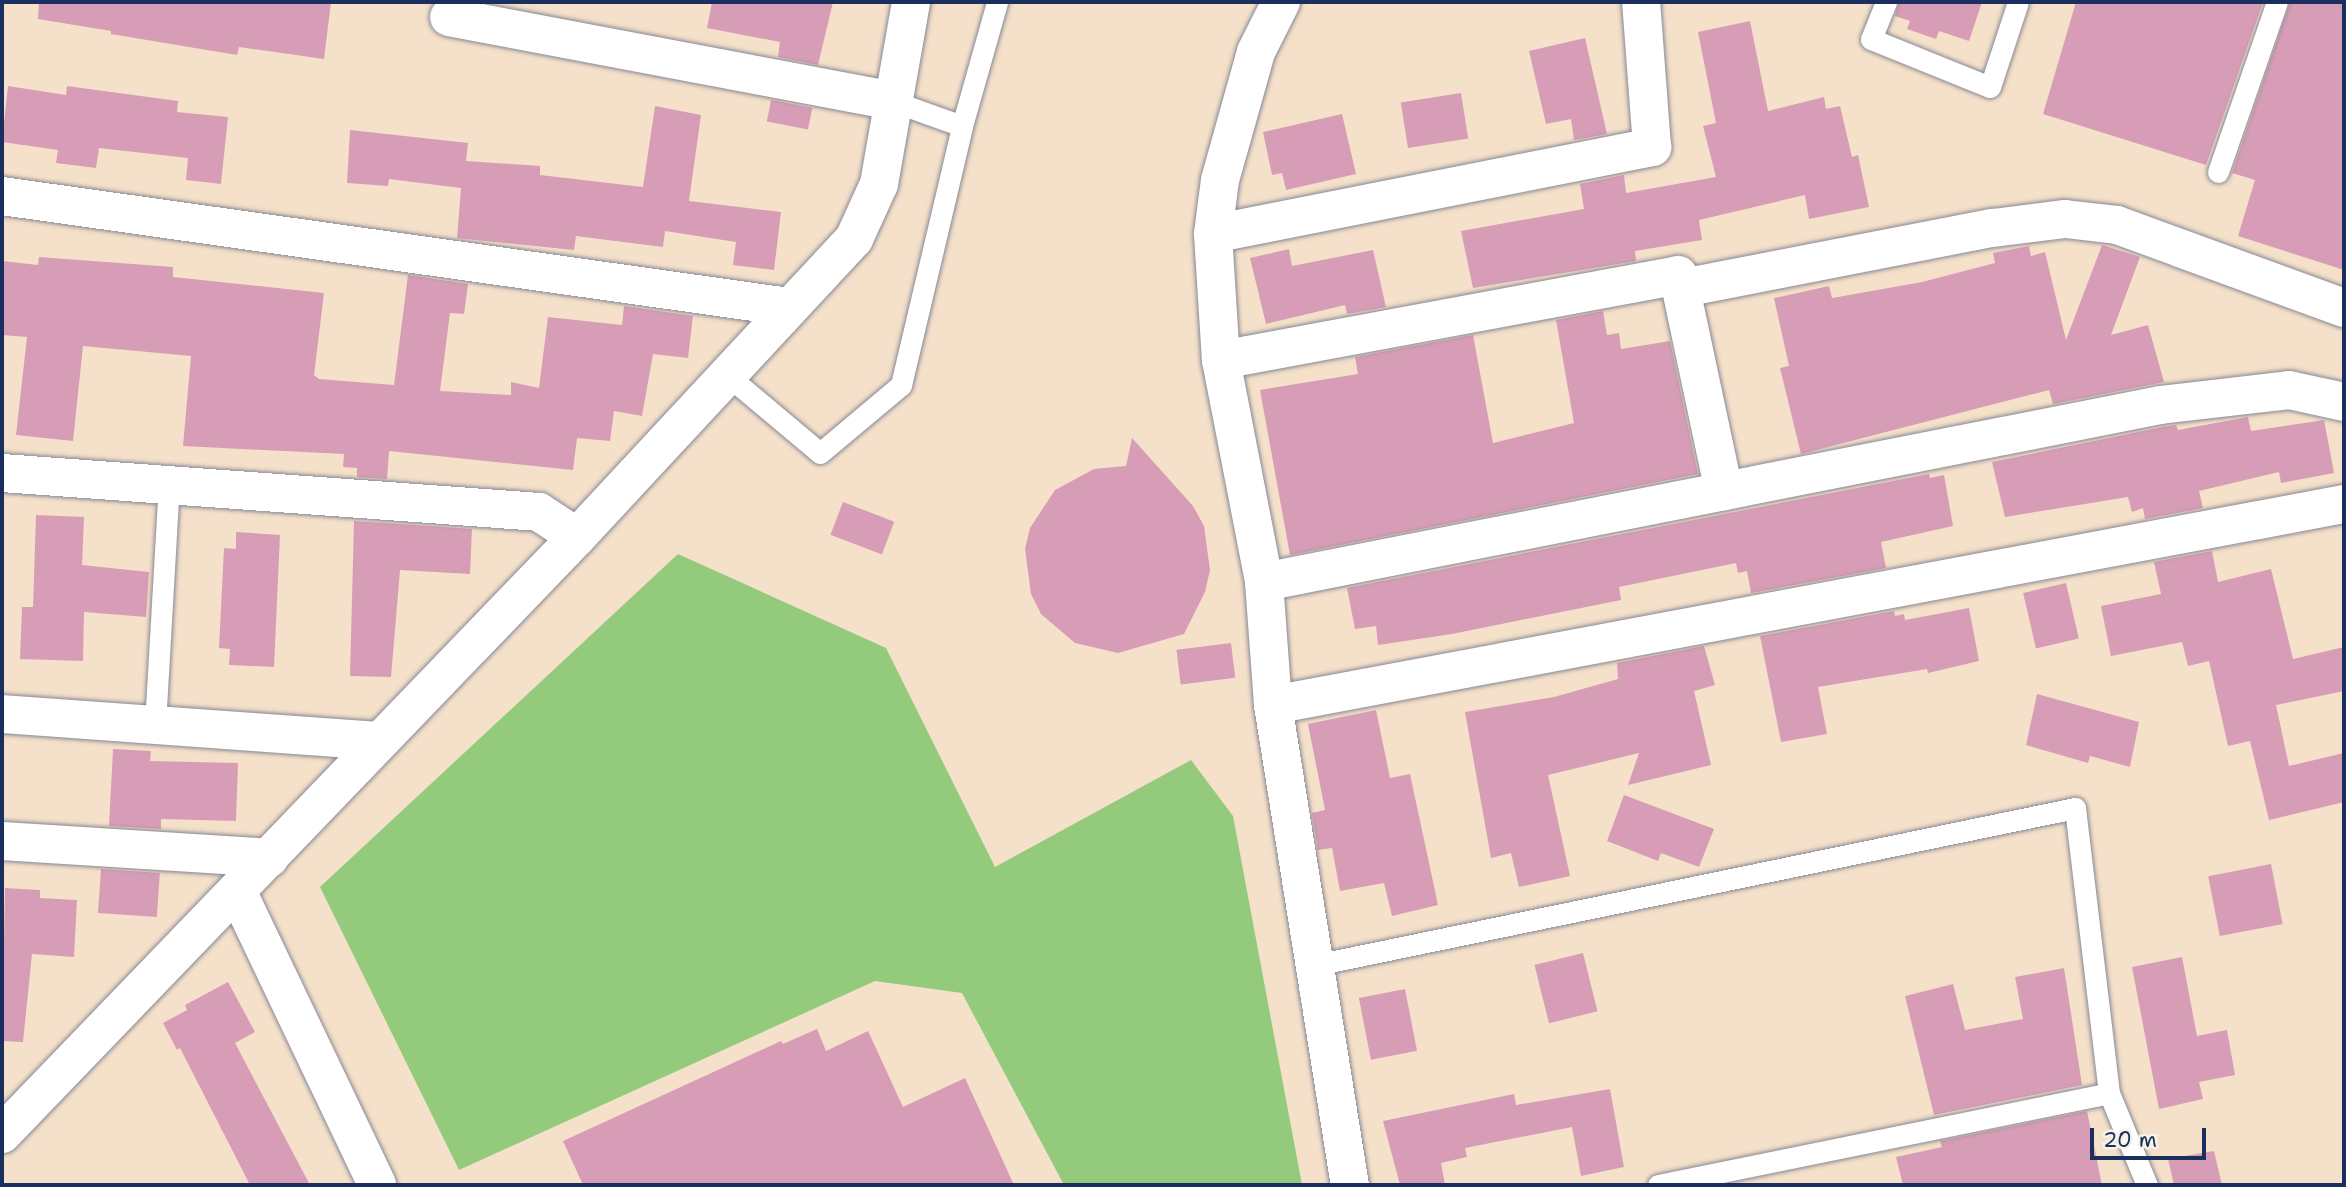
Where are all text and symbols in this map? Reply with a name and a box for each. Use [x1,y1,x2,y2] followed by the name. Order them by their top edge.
[2094,1114,2210,1158] scale bar
[2103,1126,2157,1154] text: 20 m

